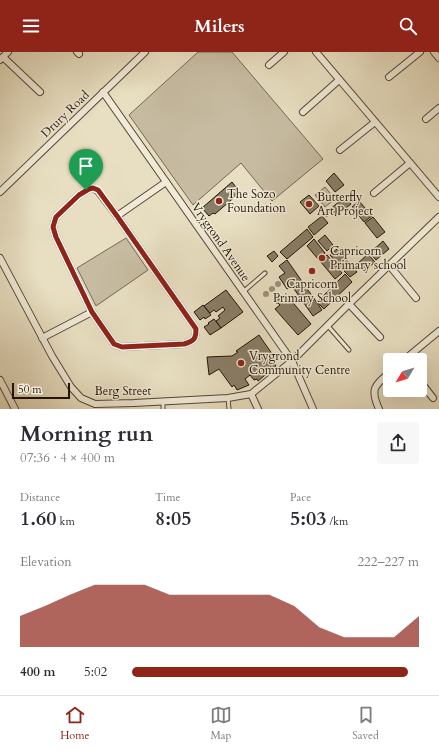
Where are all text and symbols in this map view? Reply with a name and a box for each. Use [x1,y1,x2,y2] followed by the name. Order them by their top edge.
[194,14,245,39] text: Milers
[20,15,42,37] icon: menu
[397,15,419,37] icon: search
[37,87,93,141] street label: Drury Road
[69,149,103,190] pin
[75,155,97,177] icon: arrive
[227,186,286,216] place label: The Sozo Foundation
[317,189,373,219] place label: Butterfly Art Project
[214,196,224,206] marker: The Sozo Foundation
[304,199,314,209] marker: Butterfly Art Project
[188,200,254,284] street label: Vrygrond Avenue
[330,243,406,273] place label: Capricorn Primary school
[317,253,327,263] marker: Capricorn Primary school
[307,266,317,276] marker: Capricorn Primary School
[273,276,351,306] place label: Capricorn Primary School
[249,348,350,378] place label: Vrygrond Community Centre
[383,353,427,397] north arrow
[383,353,427,397] map controls
[236,358,246,368] marker: Vrygrond Community Centre
[12,381,70,400] scale bar
[18,382,42,397] text: 50 m
[95,383,152,399] street label: Berg Street
[20,419,153,449] text: Morning run
[377,422,419,464] button: share
[20,449,115,467] text: 07:36 · 4 × 400 m
[20,490,60,505] text: Distance
[155,490,180,505] text: Time
[290,490,311,505] text: Pace
[20,505,57,532] text: 1.60
[155,505,192,532] text: 8:05
[290,505,327,532] text: 5:03
[57,514,75,529] text: km
[327,514,348,529] text: /km
[20,553,72,571] text: Elevation
[357,553,419,571] text: 222–227 m
[20,663,55,681] text: 400 m
[84,663,107,681] text: 5:02
[60,704,90,743] tab: Home
[210,704,232,743] tab: Map
[352,704,379,743] tab: Saved

